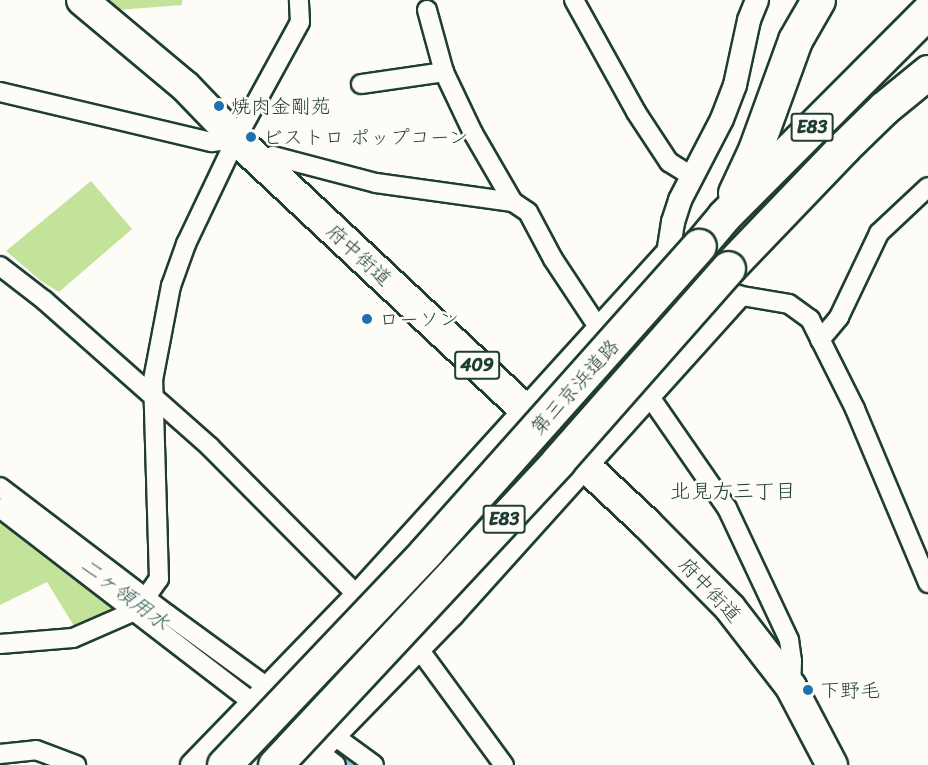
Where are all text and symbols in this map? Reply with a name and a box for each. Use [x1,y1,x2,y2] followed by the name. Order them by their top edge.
[231,94,331,118] place label: 焼肉金剛苑
[212,99,226,113] marker: 焼肉金剛苑
[790,112,834,142] road number: E83
[263,125,468,149] place label: ビストロ ポップコーン
[244,130,258,144] marker: ビストロ ポップコーン
[322,219,396,291] street label: 府中街道
[379,307,459,331] place label: ローソン
[360,312,374,326] marker: ローソン
[526,334,624,440] street label: 第三京浜道路
[453,350,501,380] road number: 409
[670,478,796,504] district label: 北見方三丁目
[482,504,526,534] road number: E83
[75,552,175,636] water label: 二ヶ領用水
[674,553,746,627] street label: 府中街道
[820,678,880,702] place label: 下野毛
[801,683,815,697] marker: 下野毛

